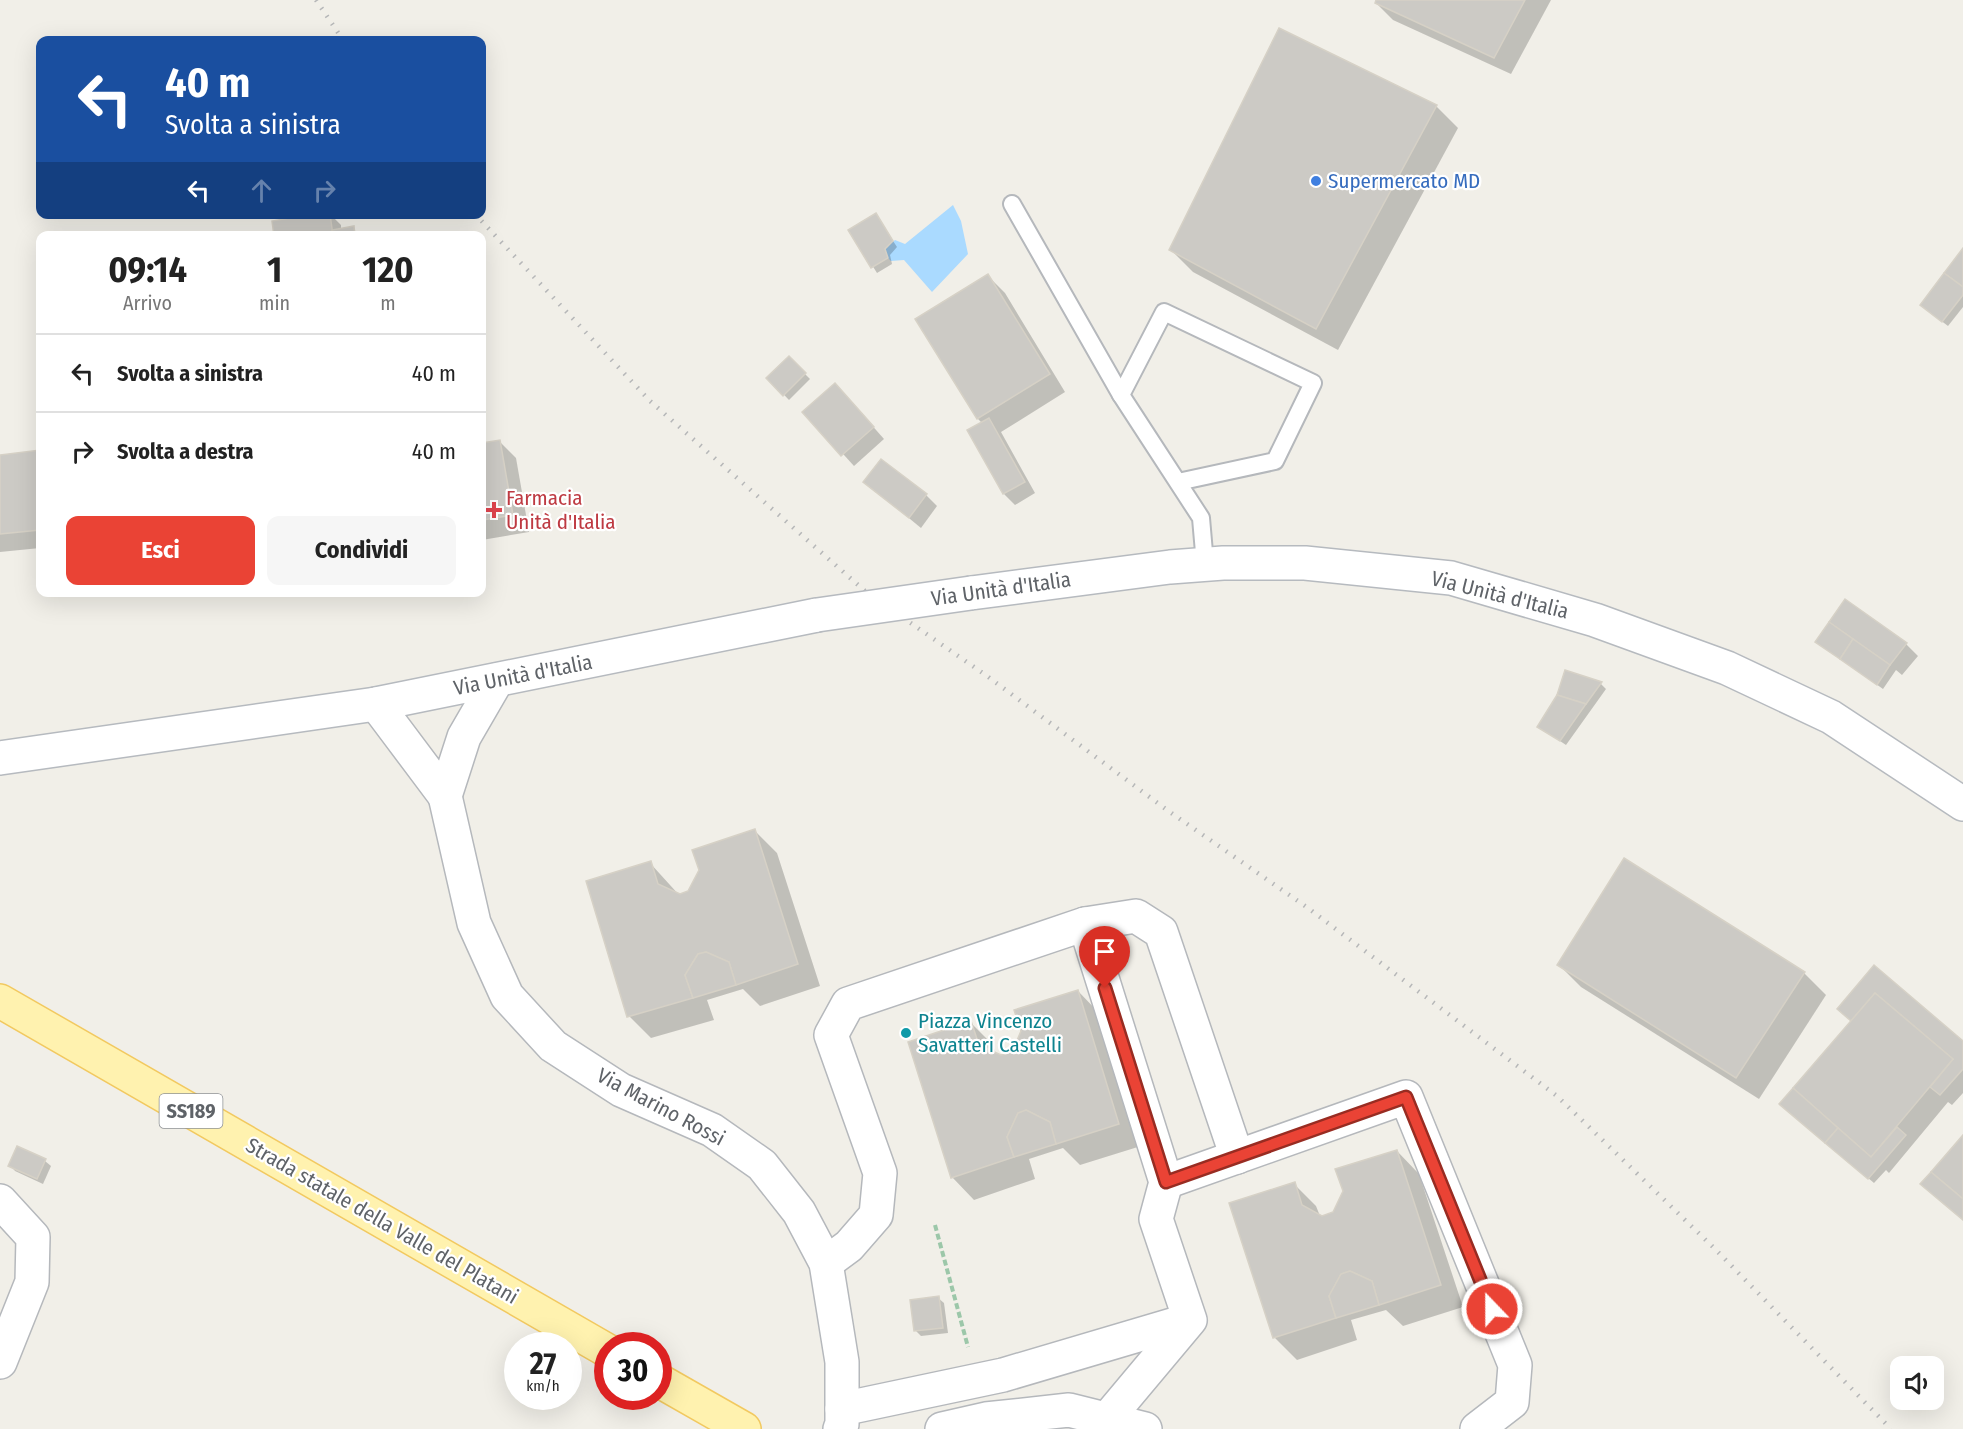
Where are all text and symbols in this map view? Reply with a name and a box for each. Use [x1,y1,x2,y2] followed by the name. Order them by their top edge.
[165,58,250,108] text: 40 m
[66,60,144,138] icon: left
[165,109,341,141] text: Svolta a sinistra
[1328,168,1480,194] place label: Supermercato MD
[182,174,215,207] icon: left
[245,174,278,207] icon: ahead
[308,174,341,207] icon: right
[1309,174,1323,188] marker: Supermercato MD
[108,248,187,292] text: 09:14
[267,248,282,292] text: 1
[362,248,414,292] text: 120
[123,291,172,315] text: Arrivo
[259,291,290,315] text: min
[380,291,396,315] text: m
[66,357,99,390] icon: left
[117,360,263,387] text: Svolta a sinistra
[412,360,456,387] text: 40 m
[66,435,99,468] icon: right
[117,438,254,465] text: Svolta a destra
[412,438,456,465] text: 40 m
[506,485,616,535] place label: Farmacia Unità d'Italia
[487,503,501,517] marker: Farmacia Unità d'Italia
[66,516,255,585] button: Esci
[267,516,456,585] button: Condividi
[1429,565,1571,625] street label: Via Unità d'Italia
[929,566,1073,612] street label: Via Unità d'Italia
[451,649,595,701] street label: Via Unità d'Italia
[1079,926,1130,988] pin
[1088,935,1121,968] icon: arrive
[918,1008,1062,1058] place label: Piazza Vincenzo Savatteri Castelli
[899,1026,913,1040] marker: Piazza Vincenzo Savatteri Castelli
[593,1062,729,1152] street label: Via Marino Rossi
[160,1094,222,1128] road number: SS189
[241,1132,523,1310] street label: Strada statale della Valle del Platani
[1460,1277,1524,1341] position arrow
[594,1332,672,1410] speed limit sign: 30
[530,1346,556,1382] text: 27
[1890,1356,1944,1410] map controls
[1890,1356,1944,1410] button: sound
[526,1377,560,1395] text: km/h

